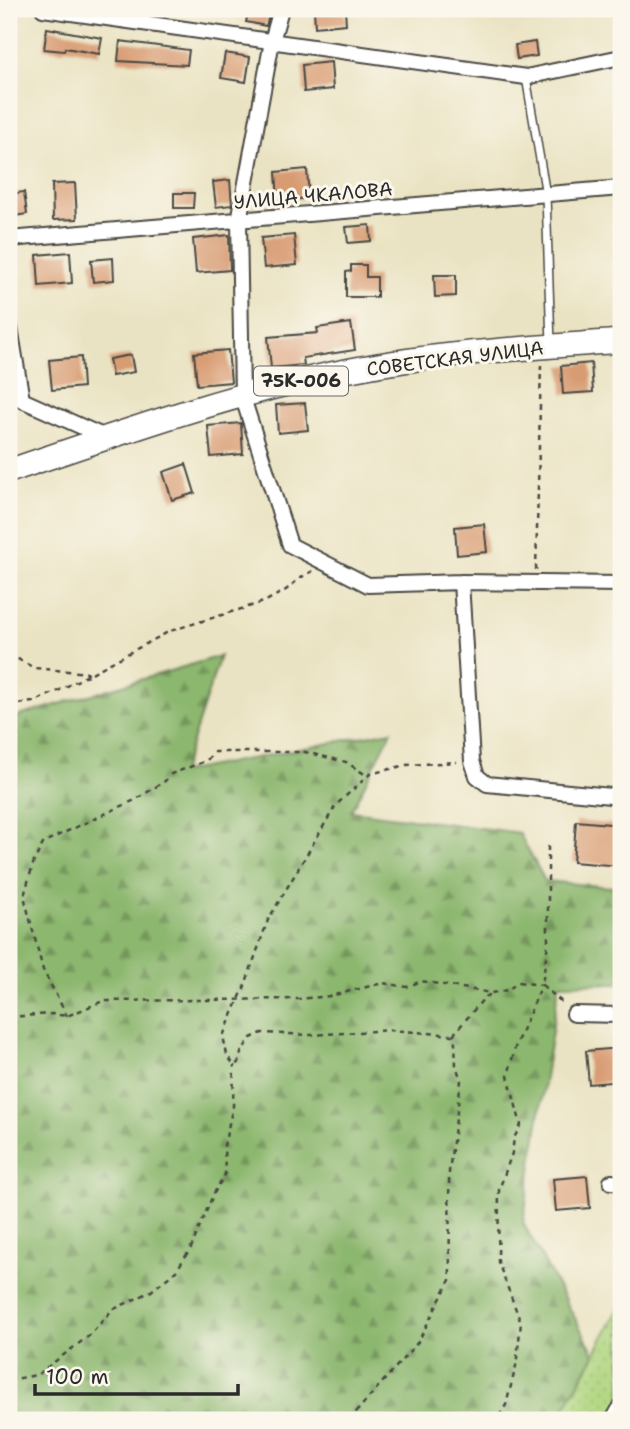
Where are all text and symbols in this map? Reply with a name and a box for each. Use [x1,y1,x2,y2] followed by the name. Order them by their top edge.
[233,176,394,215] street label: УЛИЦА ЧКАЛОВА
[365,335,545,382] street label: СОВЕТСКАЯ УЛИЦА
[254,366,348,396] road number: 75К-006
[35,1352,238,1396] scale bar
[46,1363,109,1391] text: 100 m

